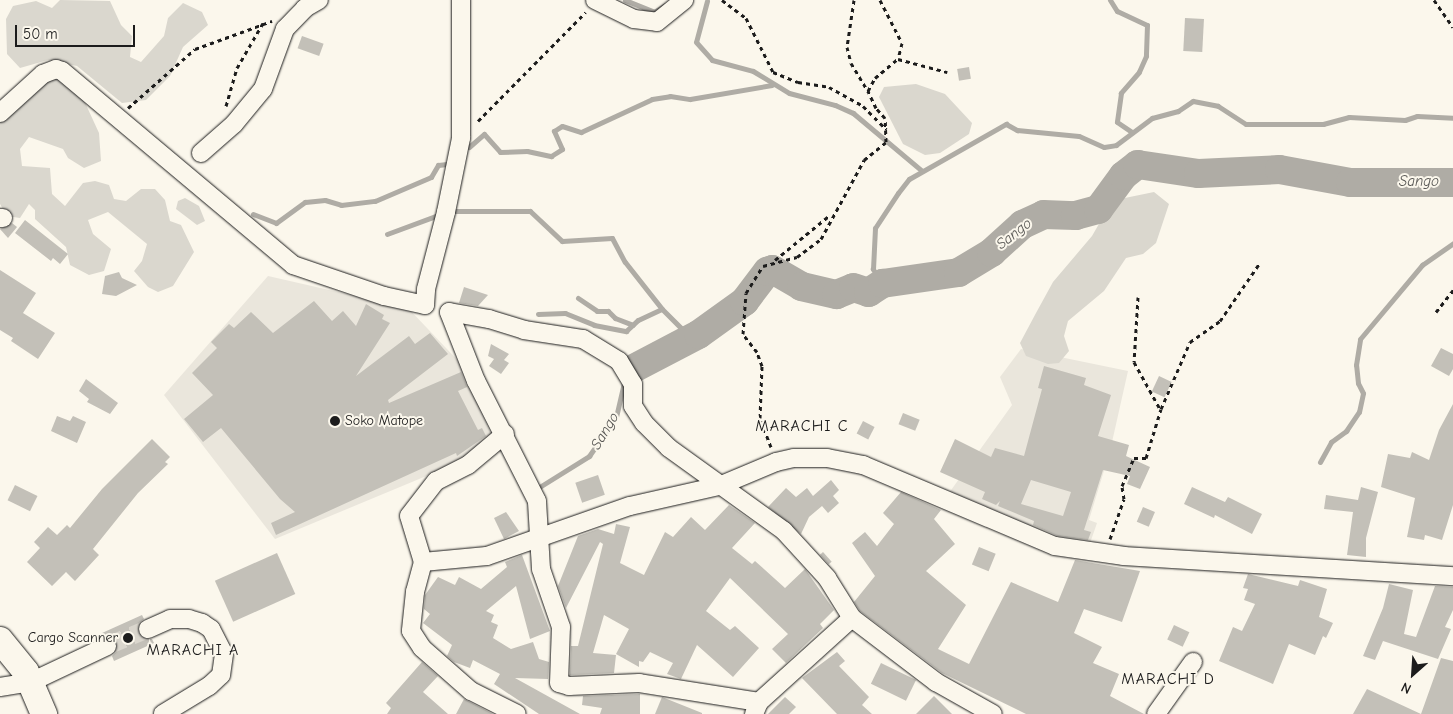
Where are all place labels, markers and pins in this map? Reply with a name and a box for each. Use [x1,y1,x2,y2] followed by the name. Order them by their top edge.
[345,413,423,429] place label: Soko Matope
[329,415,341,427] marker: Soko Matope
[28,630,118,646] place label: Cargo Scanner
[122,632,134,644] marker: Cargo Scanner

